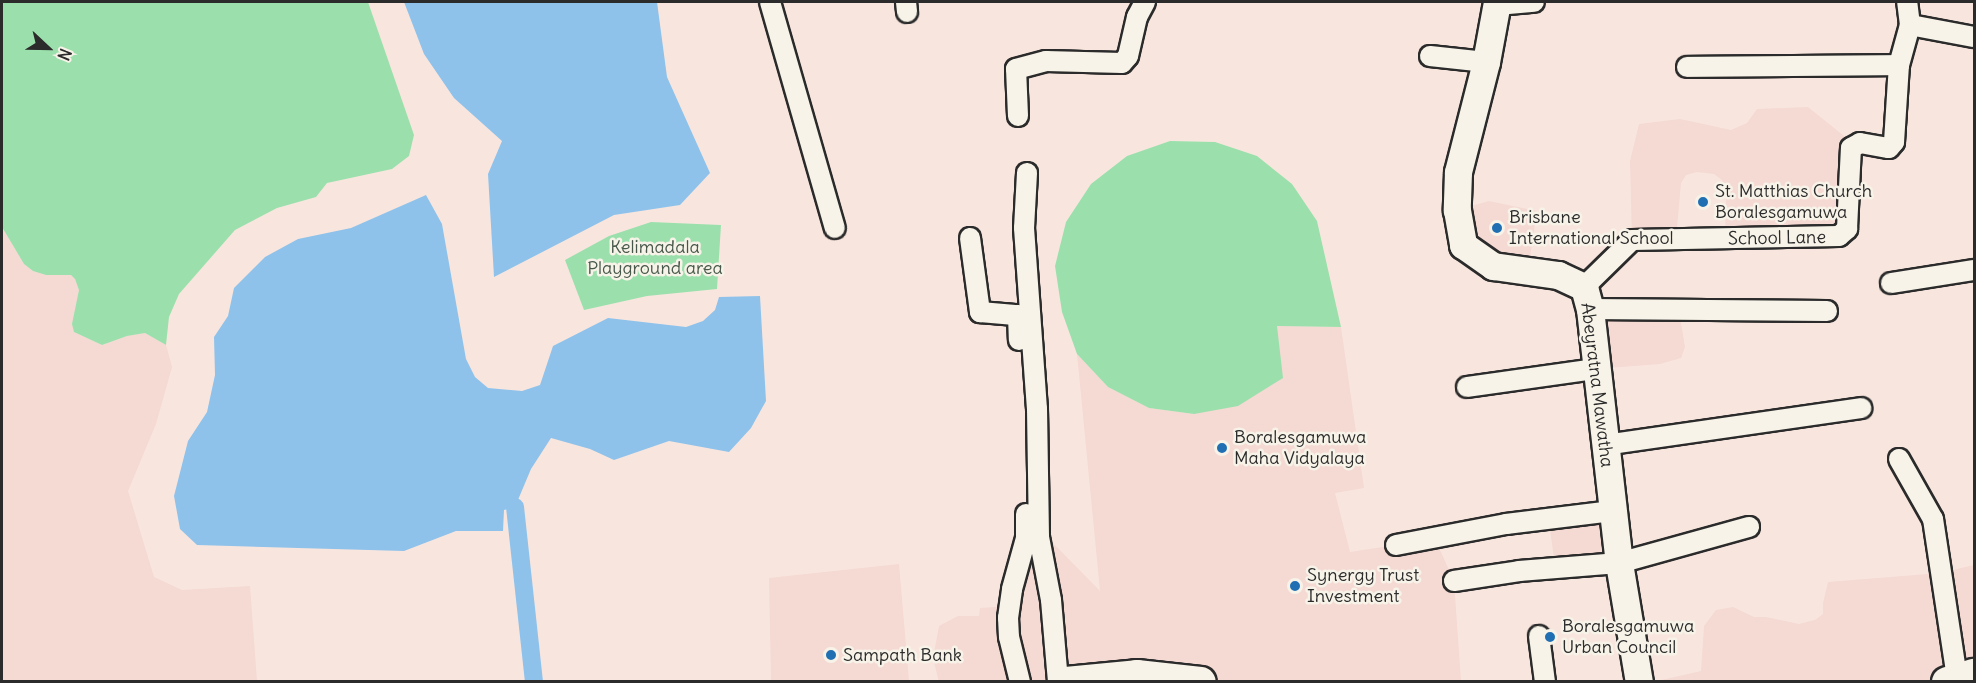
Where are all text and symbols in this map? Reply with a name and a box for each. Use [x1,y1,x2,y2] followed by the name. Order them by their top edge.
[18,18,78,78] north arrow
[53,46,76,64] text: N
[1715,181,1872,224] place label: St. Matthias Church Boralesgamuwa
[1696,195,1710,209] marker: St. Matthias Church Boralesgamuwa
[1509,207,1674,250] place label: Brisbane International School
[1490,221,1504,235] marker: Brisbane International School
[1728,226,1826,250] street label: School Lane
[587,237,723,280] park label: Kelimadala Playground area
[1576,301,1618,469] street label: Abeyratna Mawatha
[1234,427,1366,470] place label: Boralesgamuwa Maha Vidyalaya
[1215,441,1229,455] marker: Boralesgamuwa Maha Vidyalaya
[1307,565,1419,608] place label: Synergy Trust Investment
[1288,579,1302,593] marker: Synergy Trust Investment
[1562,616,1694,658] place label: Boralesgamuwa Urban Council
[1543,630,1557,644] marker: Boralesgamuwa Urban Council
[843,644,962,666] place label: Sampath Bank
[824,648,838,662] marker: Sampath Bank

